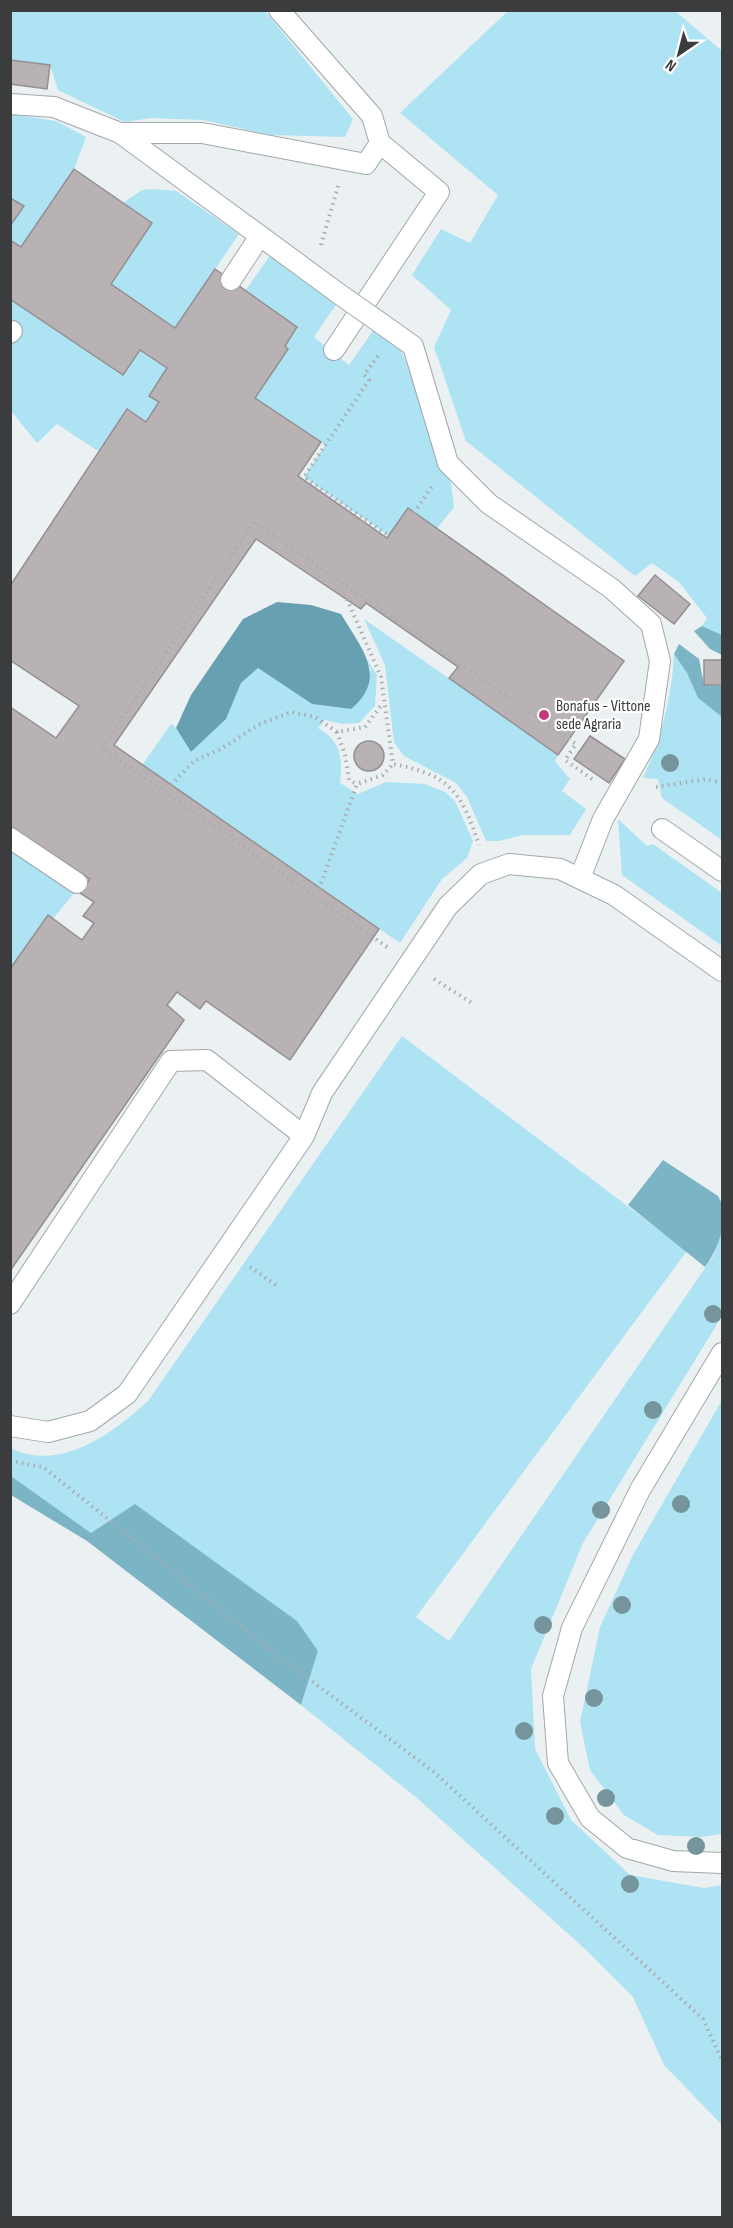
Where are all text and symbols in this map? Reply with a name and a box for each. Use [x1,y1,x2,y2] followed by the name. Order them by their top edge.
[649,24,709,84] north arrow
[662,55,680,75] text: N
[556,697,651,734] place label: Bonafus - Vittone sede Agraria
[537,708,551,722] marker: Bonafus - Vittone sede Agraria

